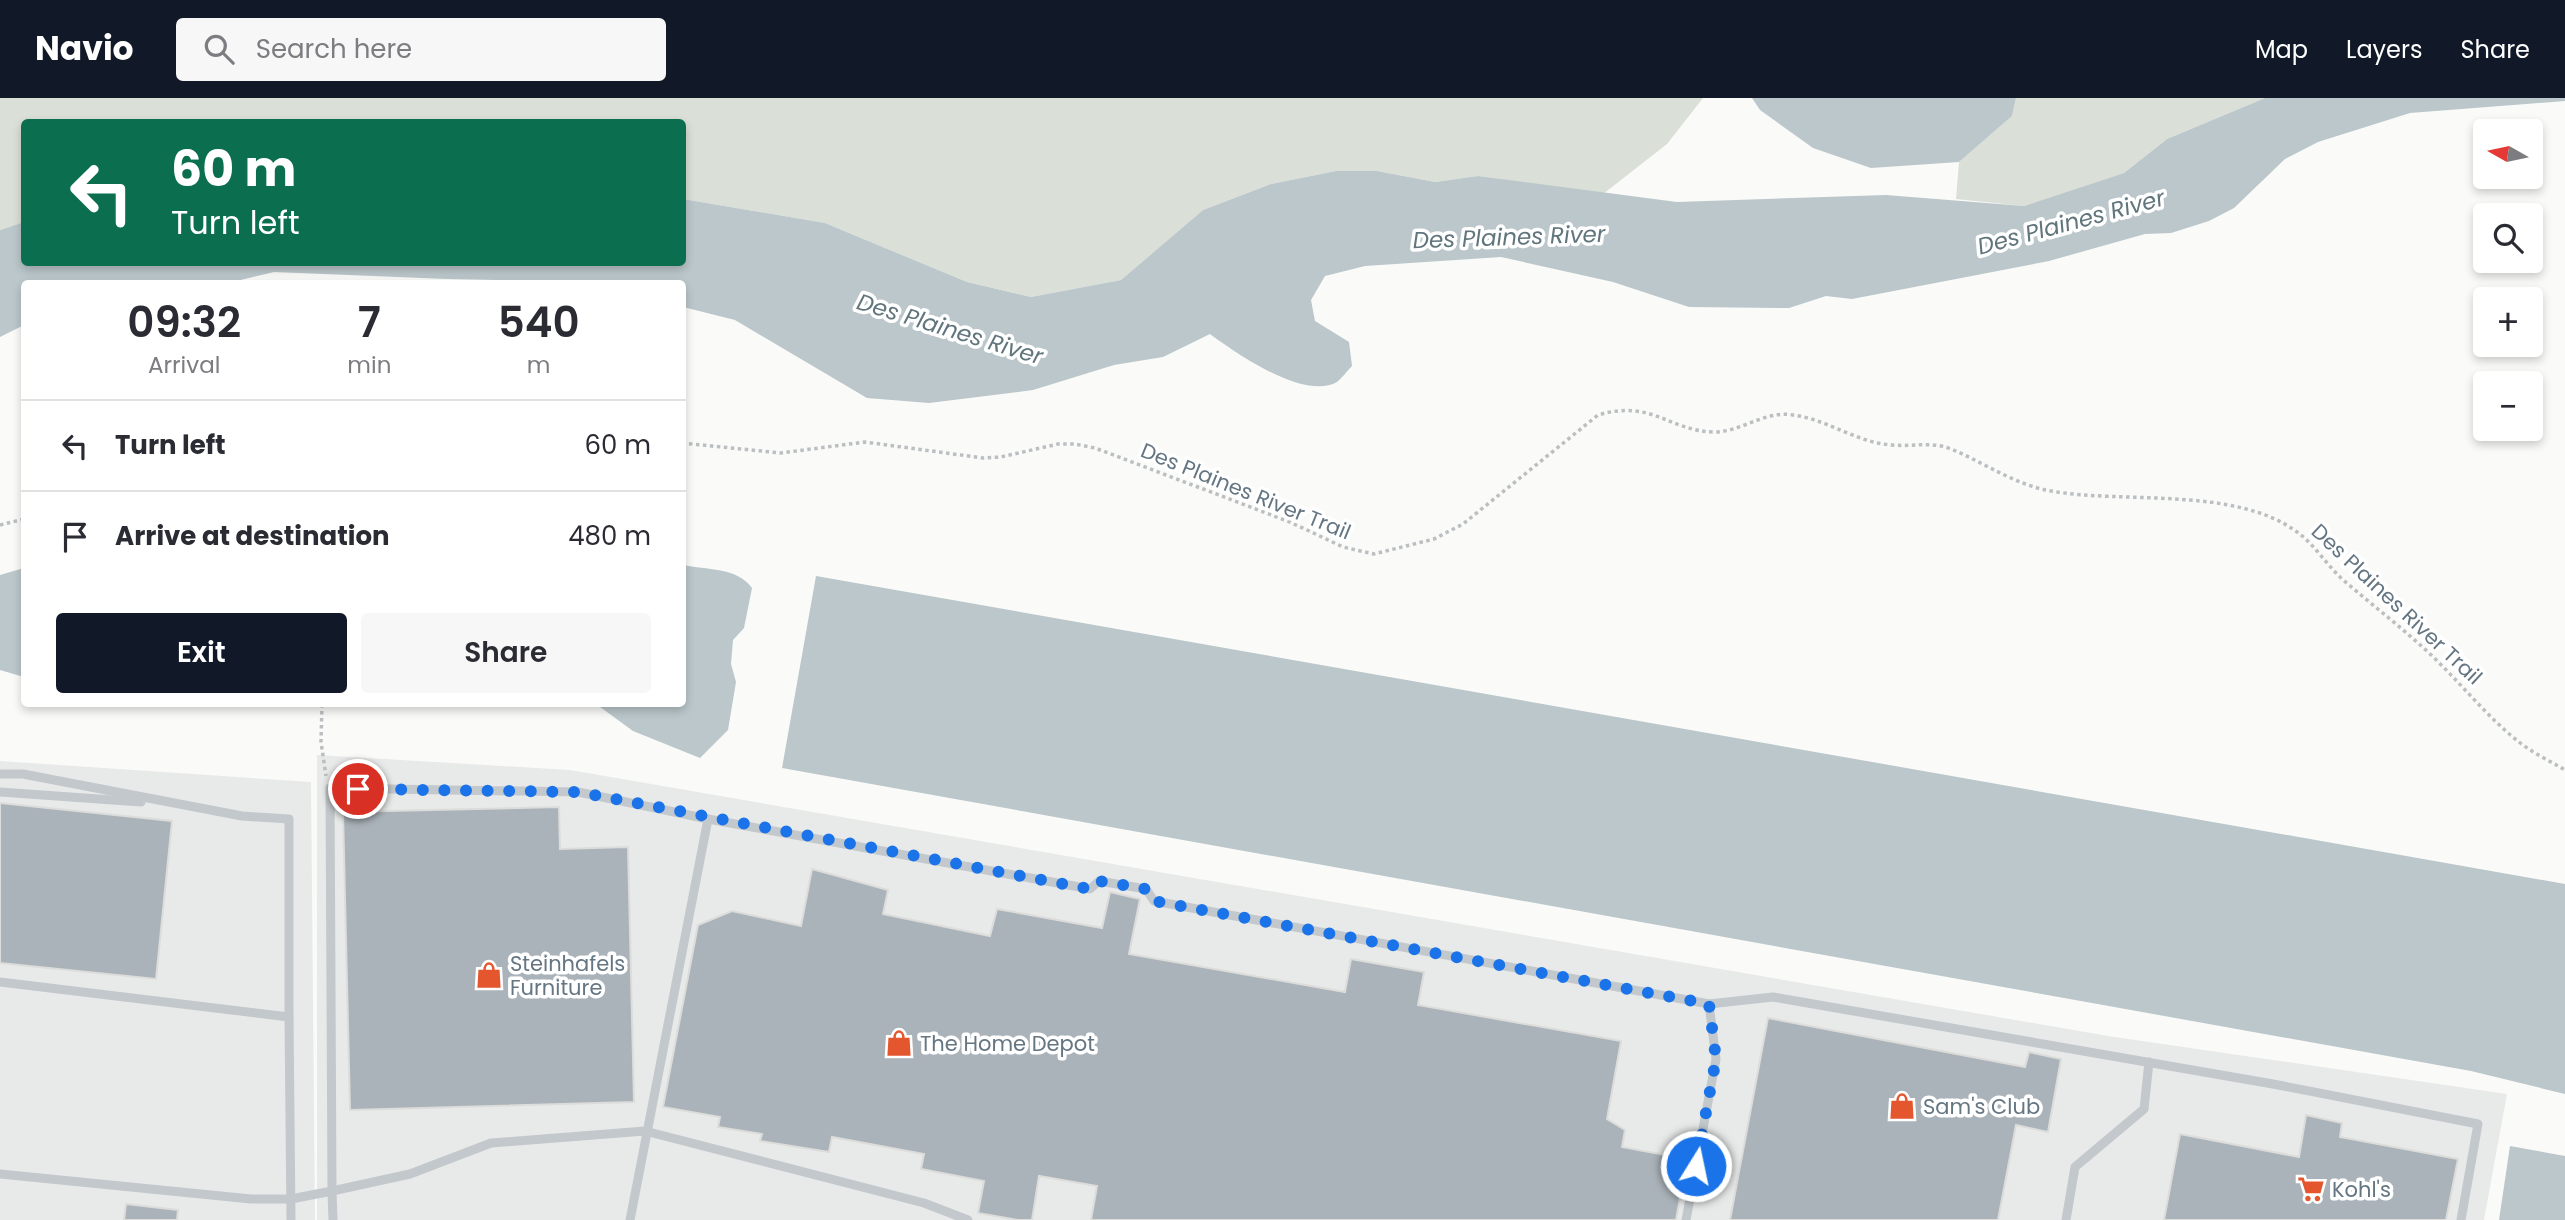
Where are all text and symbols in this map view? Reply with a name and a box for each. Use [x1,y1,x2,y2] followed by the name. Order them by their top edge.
[176,18,666,81] search box
[35,25,134,72] text: Navio
[200,30,238,68] icon: search
[256,31,412,67] text: Search here
[2255,33,2308,66] text: Map
[2346,33,2422,66] text: Layers
[2460,33,2530,66] text: Share
[2473,119,2543,189] north arrow
[2473,119,2543,441] map controls
[171,135,296,203] text: 60 m
[56,147,147,238] icon: left
[1974,181,2170,262] water label: Des Plaines River
[171,200,300,245] text: Turn left
[2473,203,2543,273] button: search
[1412,218,1607,256] water label: Des Plaines River
[853,286,1048,373] water label: Des Plaines River
[2473,287,2543,357] button: +
[127,293,241,352] text: 09:32
[358,293,381,352] text: 7
[498,293,580,352] text: 540
[148,349,220,381] text: Arrival
[347,349,391,381] text: min
[527,349,551,381] text: m
[2473,371,2543,441] button: −
[56,427,94,465] icon: left
[115,427,226,463] text: Turn left
[584,427,651,463] text: 60 m
[1137,436,1355,546] street label: Des Plaines River Trail
[2305,517,2489,691] street label: Des Plaines River Trail
[56,518,94,556] icon: arrive
[115,518,390,554] text: Arrive at destination
[568,518,651,554] text: 480 m
[56,613,347,693] button: Exit
[361,613,651,693] button: Share
[328,759,388,819] pin
[339,770,377,808] icon: arrive
[510,949,625,1002] place label: Steinhafels Furniture
[474,960,504,990] shop icon: Steinhafels Furniture
[884,1028,914,1058] shop icon: The Home Depot
[920,1029,1095,1058] place label: The Home Depot
[1887,1091,1917,1121] shop icon: Sam's Club
[1923,1092,2040,1121] place label: Sam's Club
[1659,1129,1733,1203] position arrow
[2296,1174,2326,1204] supermarket icon: Kohl's
[2332,1175,2391,1204] place label: Kohl's

